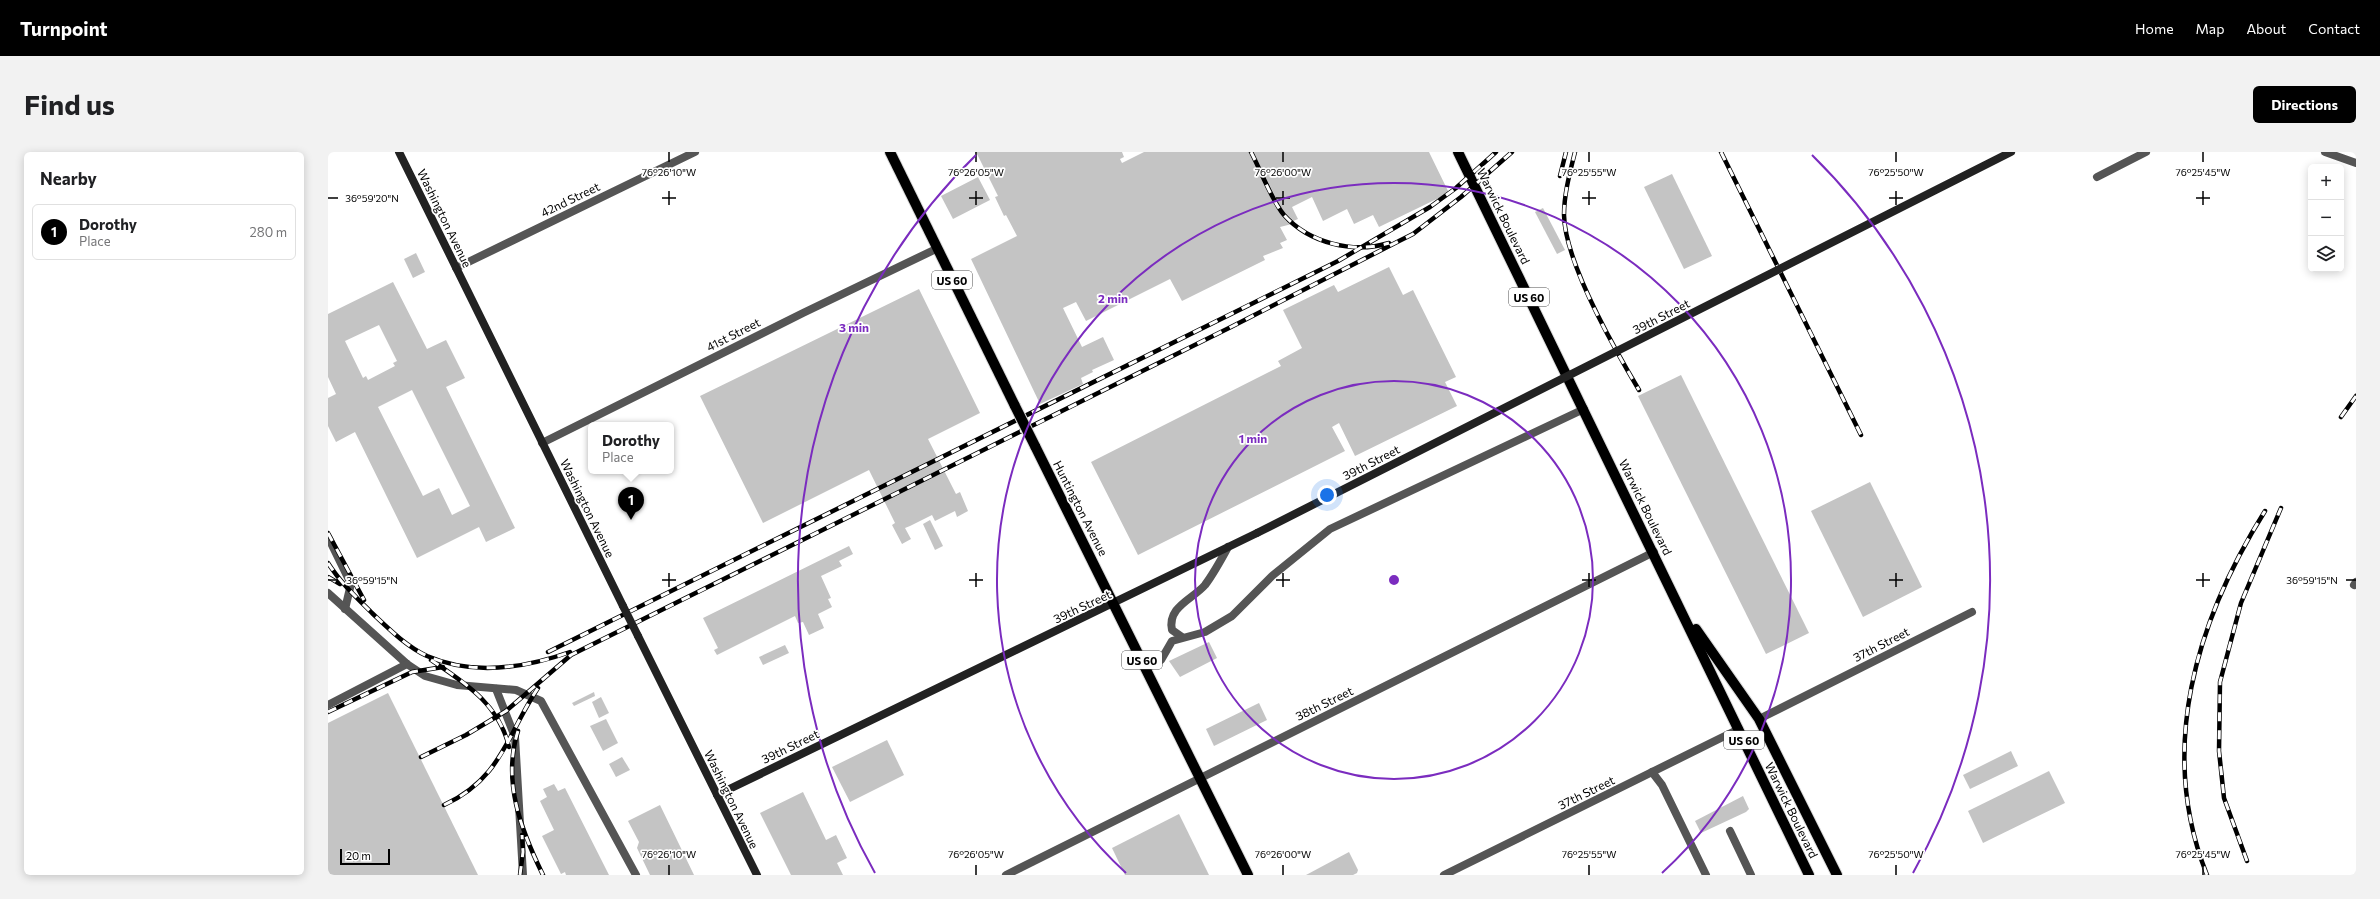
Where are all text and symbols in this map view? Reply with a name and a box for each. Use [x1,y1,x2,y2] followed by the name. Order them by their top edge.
[20,17,108,40] text: Turnpoint
[2135,20,2174,37] text: Home
[2196,20,2224,37] text: Map
[2246,20,2286,37] text: About
[2308,20,2360,37] text: Contact
[2253,86,2356,123] button: Directions
[24,87,115,121] text: Find us
[2308,164,2344,272] map controls
[2308,164,2344,200] button: +
[415,166,475,270] street label: Washington Avenue
[642,166,696,178] text: 76°26'10"W
[948,166,1004,178] text: 76°26'05"W
[1255,166,1311,178] text: 76°26'00"W
[1475,166,1533,266] street label: Warwick Boulevard
[1562,166,1616,178] text: 76°25'55"W
[1868,166,1924,178] text: 76°25'50"W
[2176,166,2230,178] text: 76°25'45"W
[40,168,97,189] text: Nearby
[538,179,602,219] street label: 42nd Street
[345,192,399,204] text: 36°59'20"N
[2308,200,2344,236] button: −
[79,215,137,233] text: Dorothy
[51,224,57,240] text: 1
[250,224,287,240] text: 280 m
[79,233,111,249] text: Place
[2308,236,2344,272] button: layers
[932,271,972,289] road number: US 60
[1509,288,1549,306] road number: US 60
[1098,291,1128,305] text: 2 min
[1630,296,1692,336] street label: 39th Street
[704,314,762,354] street label: 41st Street
[839,320,869,334] text: 3 min
[588,422,674,474] popup
[602,431,660,449] text: Dorothy
[1239,431,1267,445] text: 1 min
[1340,442,1402,482] street label: 39th Street
[602,449,634,465] text: Place
[558,456,618,560] street label: Washington Avenue
[1617,457,1675,557] street label: Warwick Boulevard
[1051,458,1111,558] street label: Huntington Avenue
[1317,485,1337,505] your location
[618,487,644,520] pin: 1
[1387,573,1401,587] centre of rings
[346,574,398,586] text: 36°59'15"N
[2286,574,2338,586] text: 36°59'15"N
[1051,586,1113,625] street label: 39th Street
[1851,624,1911,664] street label: 37th Street
[1122,651,1162,669] road number: US 60
[1293,683,1355,723] street label: 38th Street
[759,726,821,766] street label: 39th Street
[1724,731,1764,749] road number: US 60
[702,747,762,851] street label: Washington Avenue
[1763,760,1821,860] street label: Warwick Boulevard
[1555,772,1617,812] street label: 37th Street
[340,847,390,866] scale bar
[642,848,696,860] text: 76°26'10"W
[948,848,1004,860] text: 76°26'05"W
[1255,848,1311,860] text: 76°26'00"W
[1562,848,1616,860] text: 76°25'55"W
[1868,848,1924,860] text: 76°25'50"W
[2176,848,2230,860] text: 76°25'45"W
[346,849,371,862] text: 20 m

